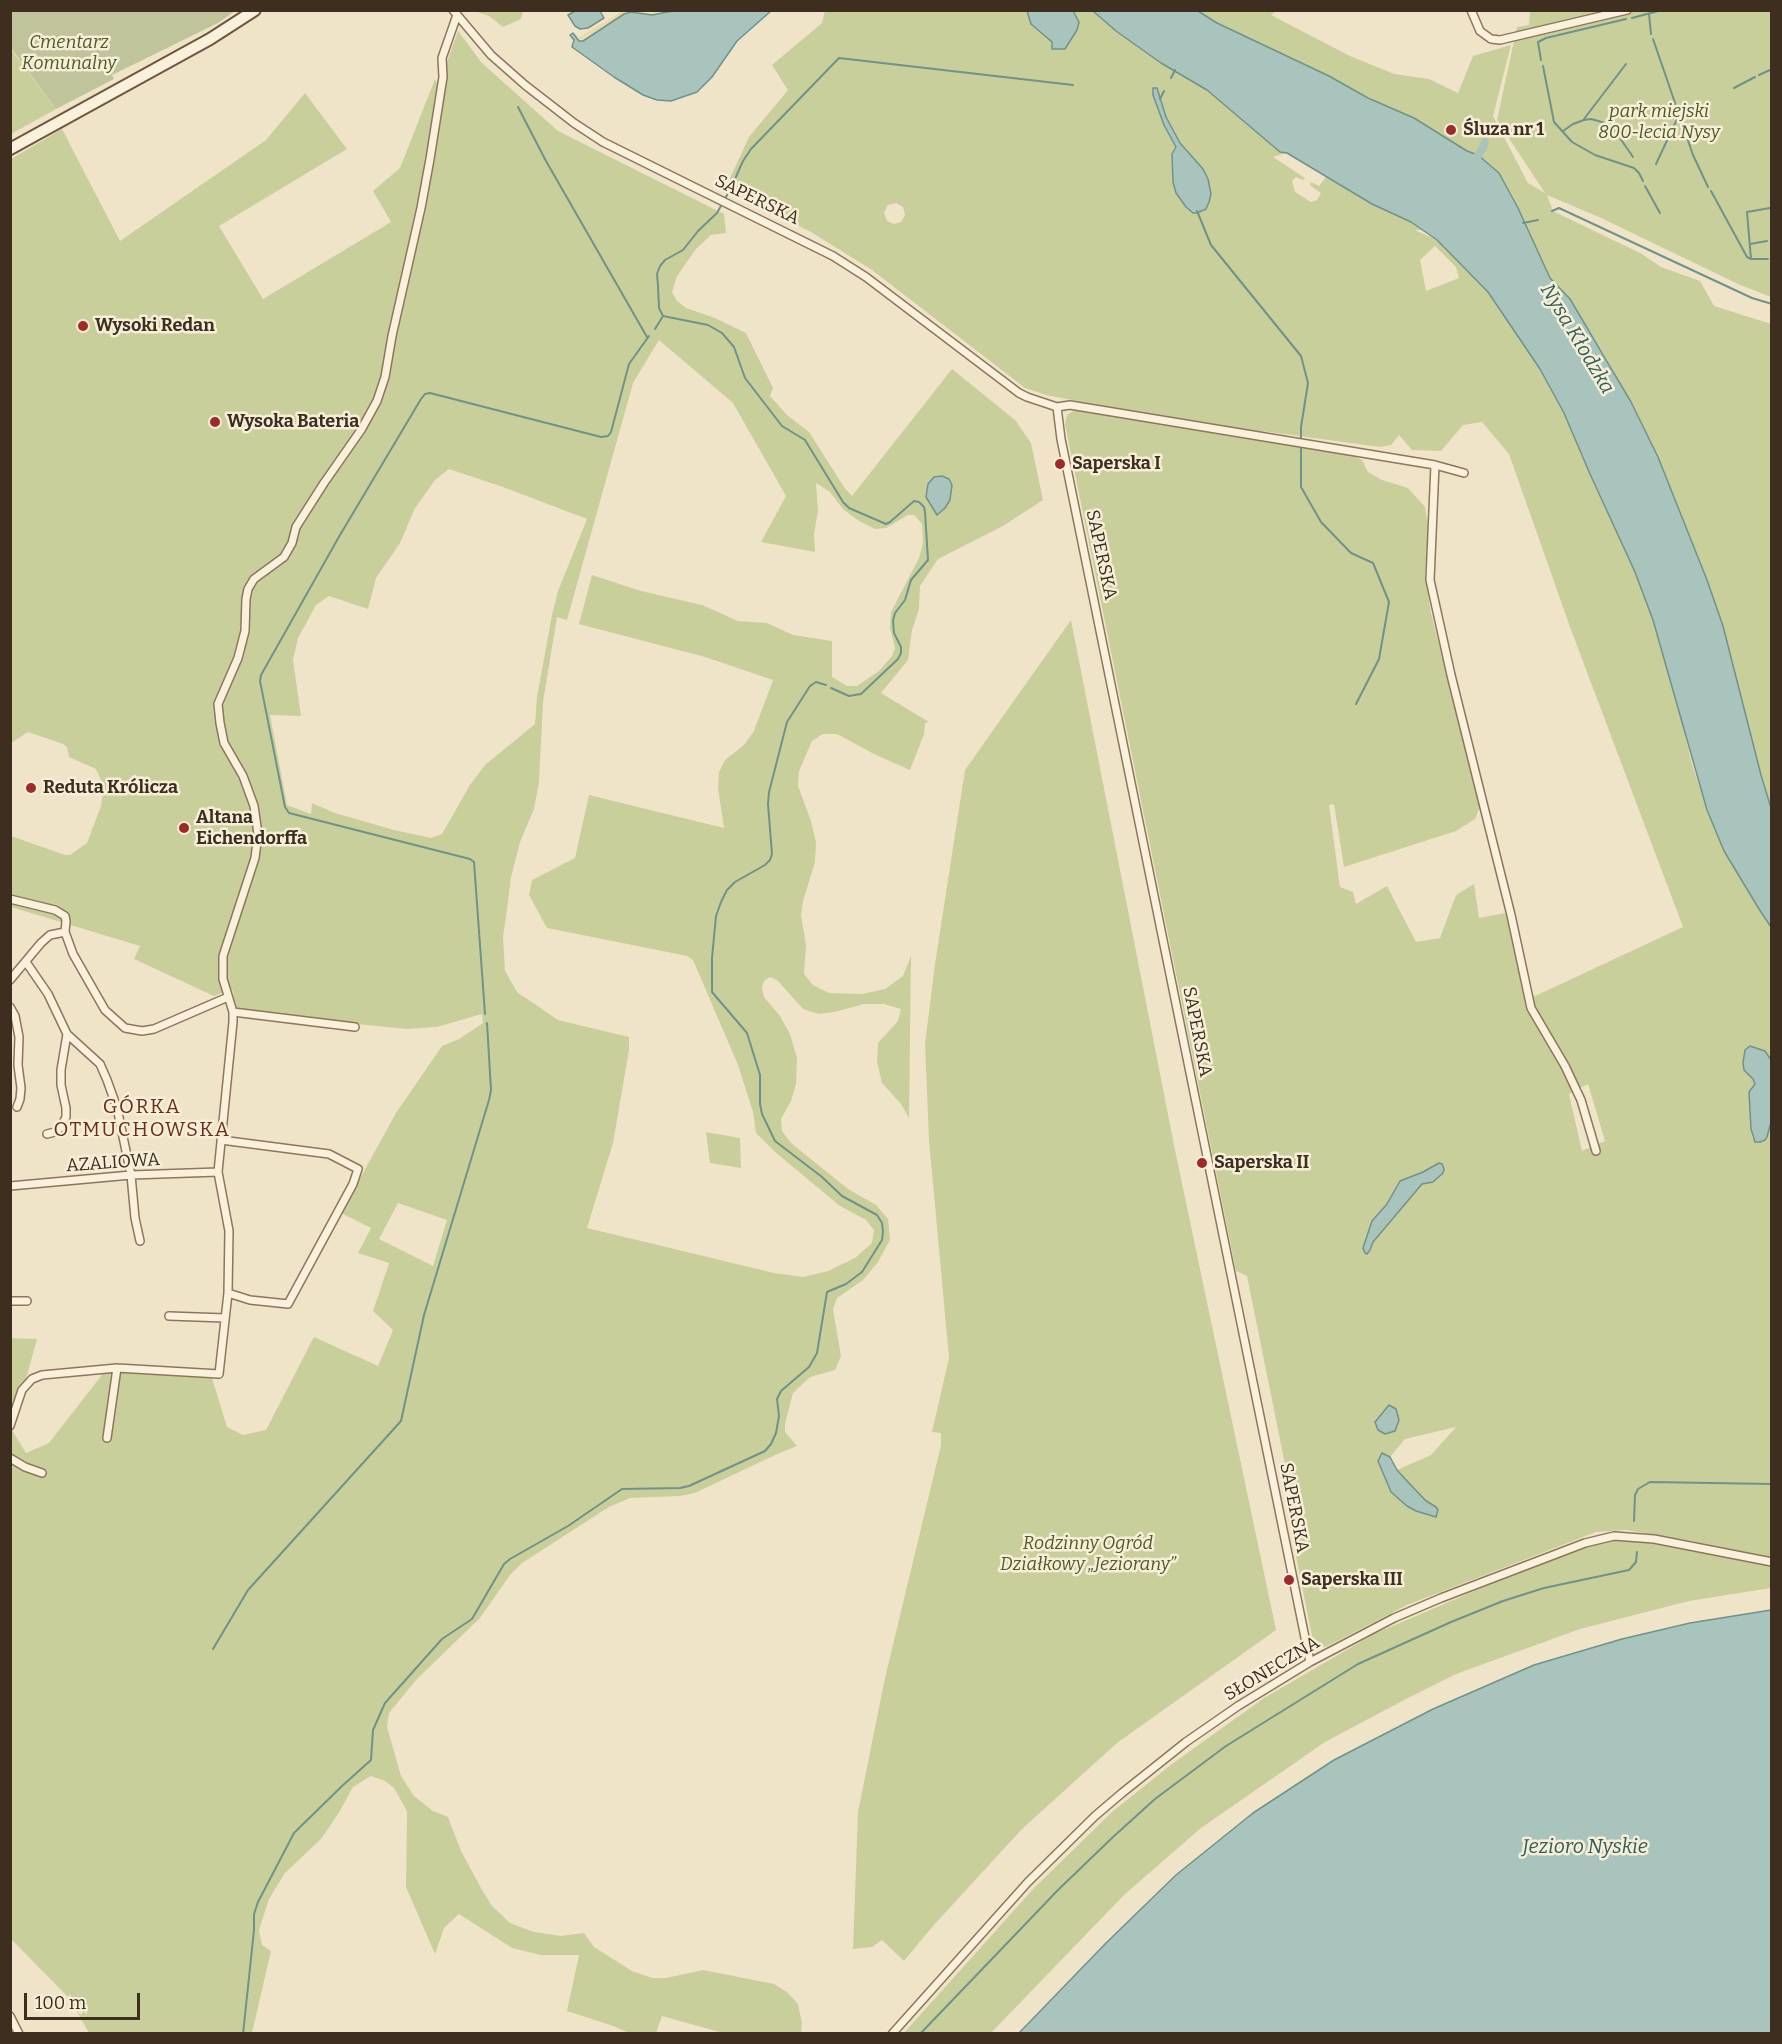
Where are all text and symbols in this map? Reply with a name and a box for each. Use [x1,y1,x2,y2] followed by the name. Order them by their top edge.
[21,32,117,74] park label: Cmentarz Komunalny
[1598,101,1720,144] park label: park miejski 800-lecia Nysy
[1463,119,1544,141] place label: Śluza nr 1
[1444,123,1458,137] marker: Śluza nr 1
[711,170,803,230] street label: SAPERSKA
[1535,280,1619,398] water label: Nysa Kłodzka
[95,315,215,337] place label: Wysoki Redan
[76,319,90,333] marker: Wysoki Redan
[227,411,359,433] place label: Wysoka Bateria
[208,415,222,429] marker: Wysoka Bateria
[1072,453,1161,475] place label: Saperska I
[1053,457,1067,471] marker: Saperska I
[1081,508,1121,602] street label: SAPERSKA
[43,777,178,799] place label: Reduta Królicza
[24,781,38,795] marker: Reduta Królicza
[196,807,307,850] place label: Altana Eichendorffa
[177,821,191,835] marker: Altana Eichendorffa
[1178,985,1216,1079] street label: SAPERSKA
[54,1095,230,1142] district label: GÓRKA OTMUCHOWSKA
[65,1149,161,1177] street label: AZALIOWA
[1214,1152,1309,1174] place label: Saperska II
[1195,1156,1209,1170] marker: Saperska II
[1275,1461,1313,1555] street label: SAPERSKA
[1000,1533,1176,1576] park label: Rodzinny Ogród Działkowy „Jeziorany”
[1301,1569,1403,1591] place label: Saperska III
[1282,1573,1296,1587] marker: Saperska III
[1220,1632,1324,1706] street label: SŁONECZNA
[1522,1835,1648,1859] water label: Jezioro Nyskie
[27,1981,142,2019] scale bar
[35,1992,86,2014] text: 100 m

